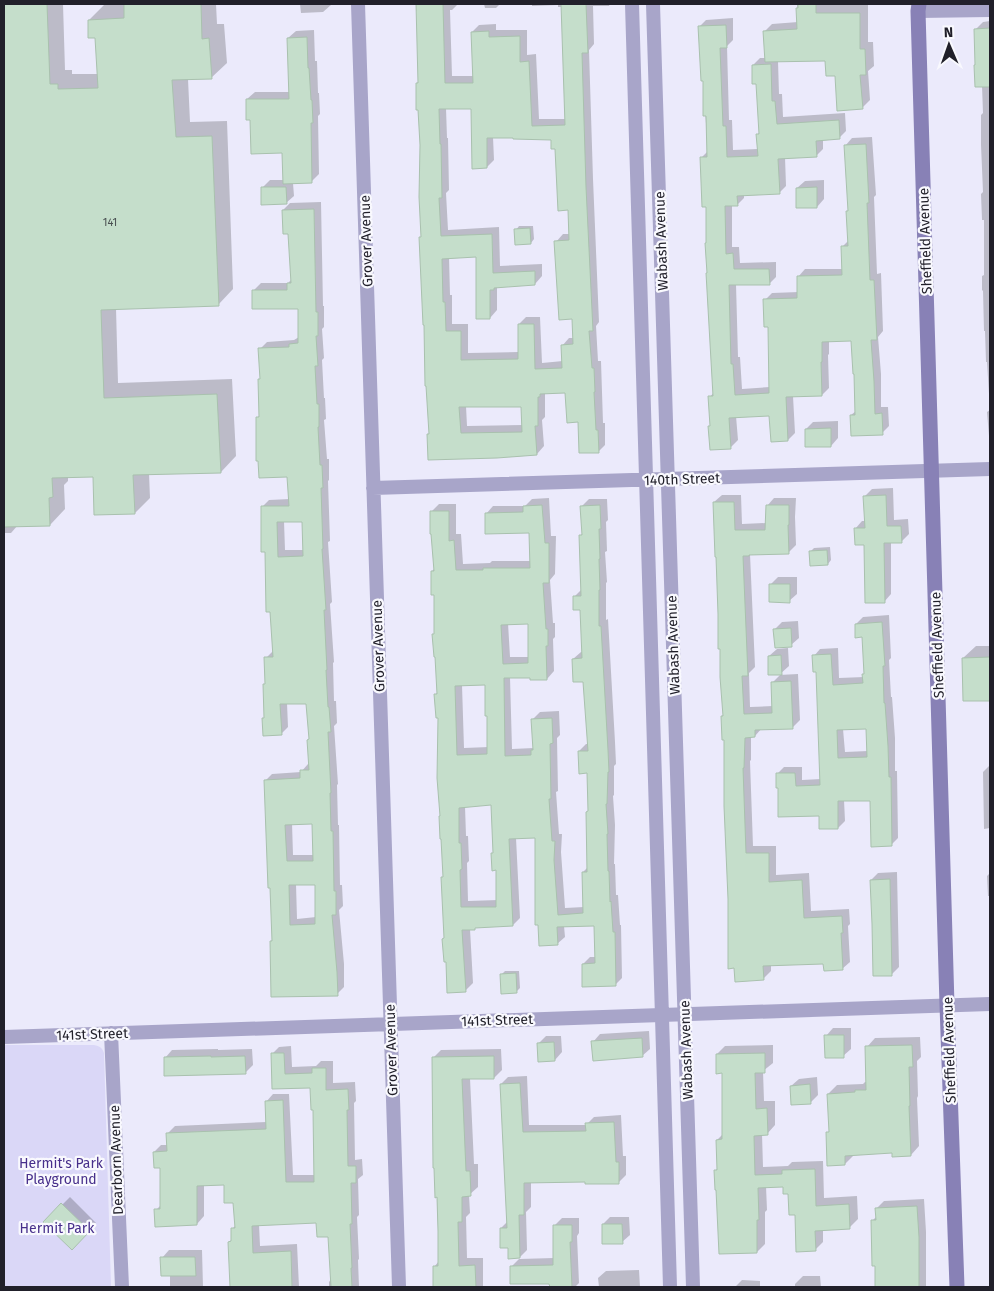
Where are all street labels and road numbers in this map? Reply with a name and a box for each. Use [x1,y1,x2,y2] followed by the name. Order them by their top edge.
[915,188,936,294] street label: Sheffield Avenue
[651,191,672,291] street label: Wabash Avenue
[356,195,377,287] street label: Grover Avenue
[644,470,721,489] street label: 140th Street
[927,592,948,698] street label: Sheffield Avenue
[663,595,684,695] street label: Wabash Avenue
[368,600,389,692] street label: Grover Avenue
[939,997,960,1103] street label: Sheffield Avenue
[676,1000,697,1100] street label: Wabash Avenue
[381,1004,402,1096] street label: Grover Avenue
[461,1011,534,1030] street label: 141st Street
[56,1025,129,1044] street label: 141st Street
[106,1105,127,1215] street label: Dearborn Avenue

